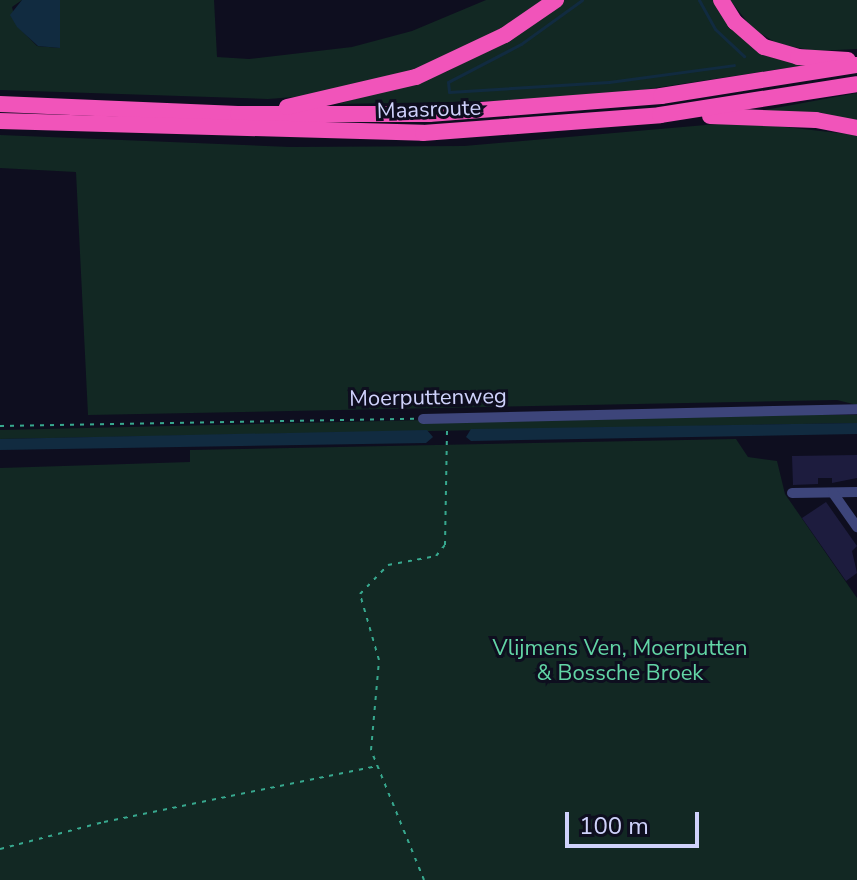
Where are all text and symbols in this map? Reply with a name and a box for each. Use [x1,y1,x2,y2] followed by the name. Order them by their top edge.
[376,95,482,125] street label: Maasroute
[349,383,507,413] street label: Moerputtenweg
[493,635,747,686] park label: Vlijmens Ven, Moerputten & Bossche Broek
[569,796,703,846] scale bar
[579,810,649,842] text: 100 m

